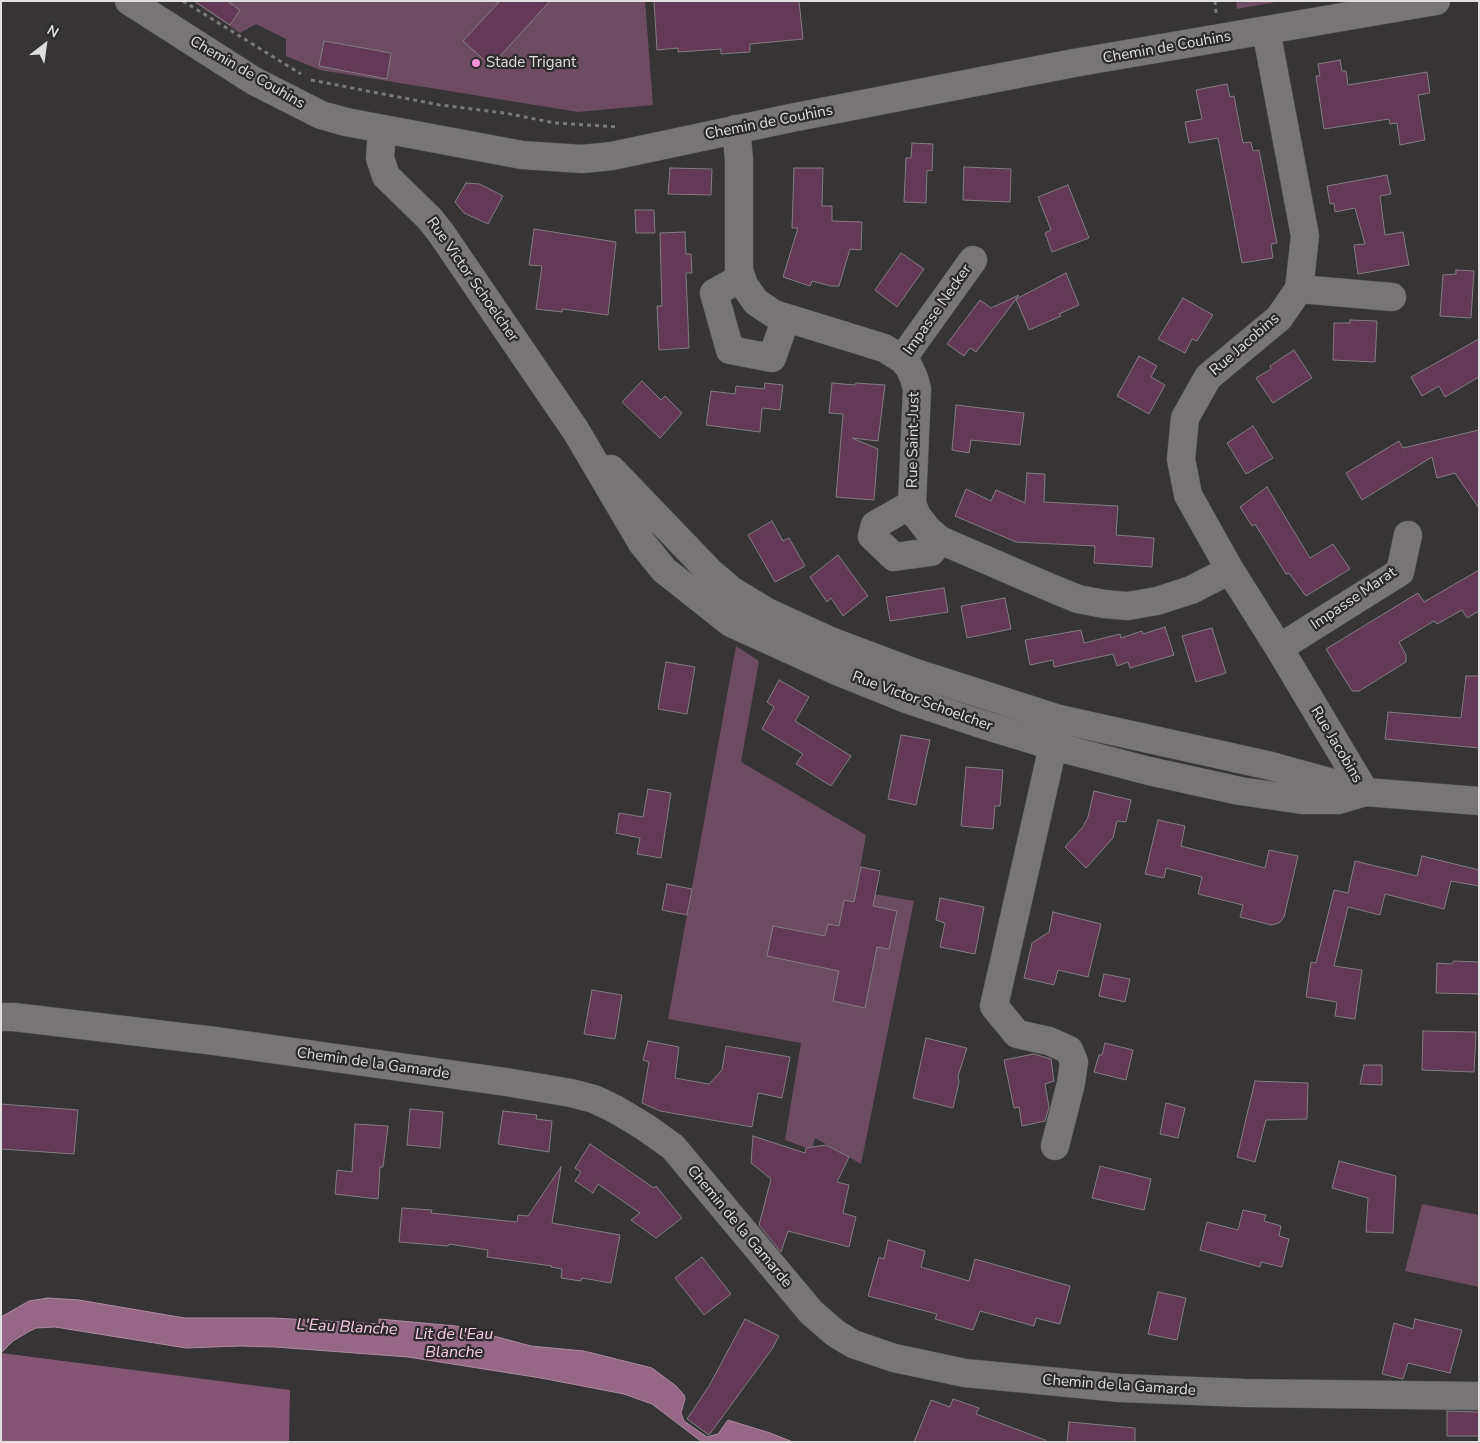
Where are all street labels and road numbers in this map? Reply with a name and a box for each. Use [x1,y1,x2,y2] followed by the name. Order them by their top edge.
[1101,28,1233,68] street label: Chemin de Couhins
[186,33,308,113] street label: Chemin de Couhins
[704,102,834,144] street label: Chemin de Couhins
[422,214,522,346] street label: Rue Victor Schoelcher
[900,261,976,359] street label: Impasse Necker
[1207,310,1283,380] street label: Rue Jacobins
[904,392,924,488] street label: Rue Saint-Just
[1308,564,1400,634] street label: Impasse Marat
[849,668,995,736] street label: Rue Victor Schoelcher
[1306,703,1366,787] street label: Rue Jacobins
[296,1044,450,1084] street label: Chemin de la Gamarde
[683,1162,795,1292] street label: Chemin de la Gamarde
[1042,1372,1196,1400] street label: Chemin de la Gamarde

